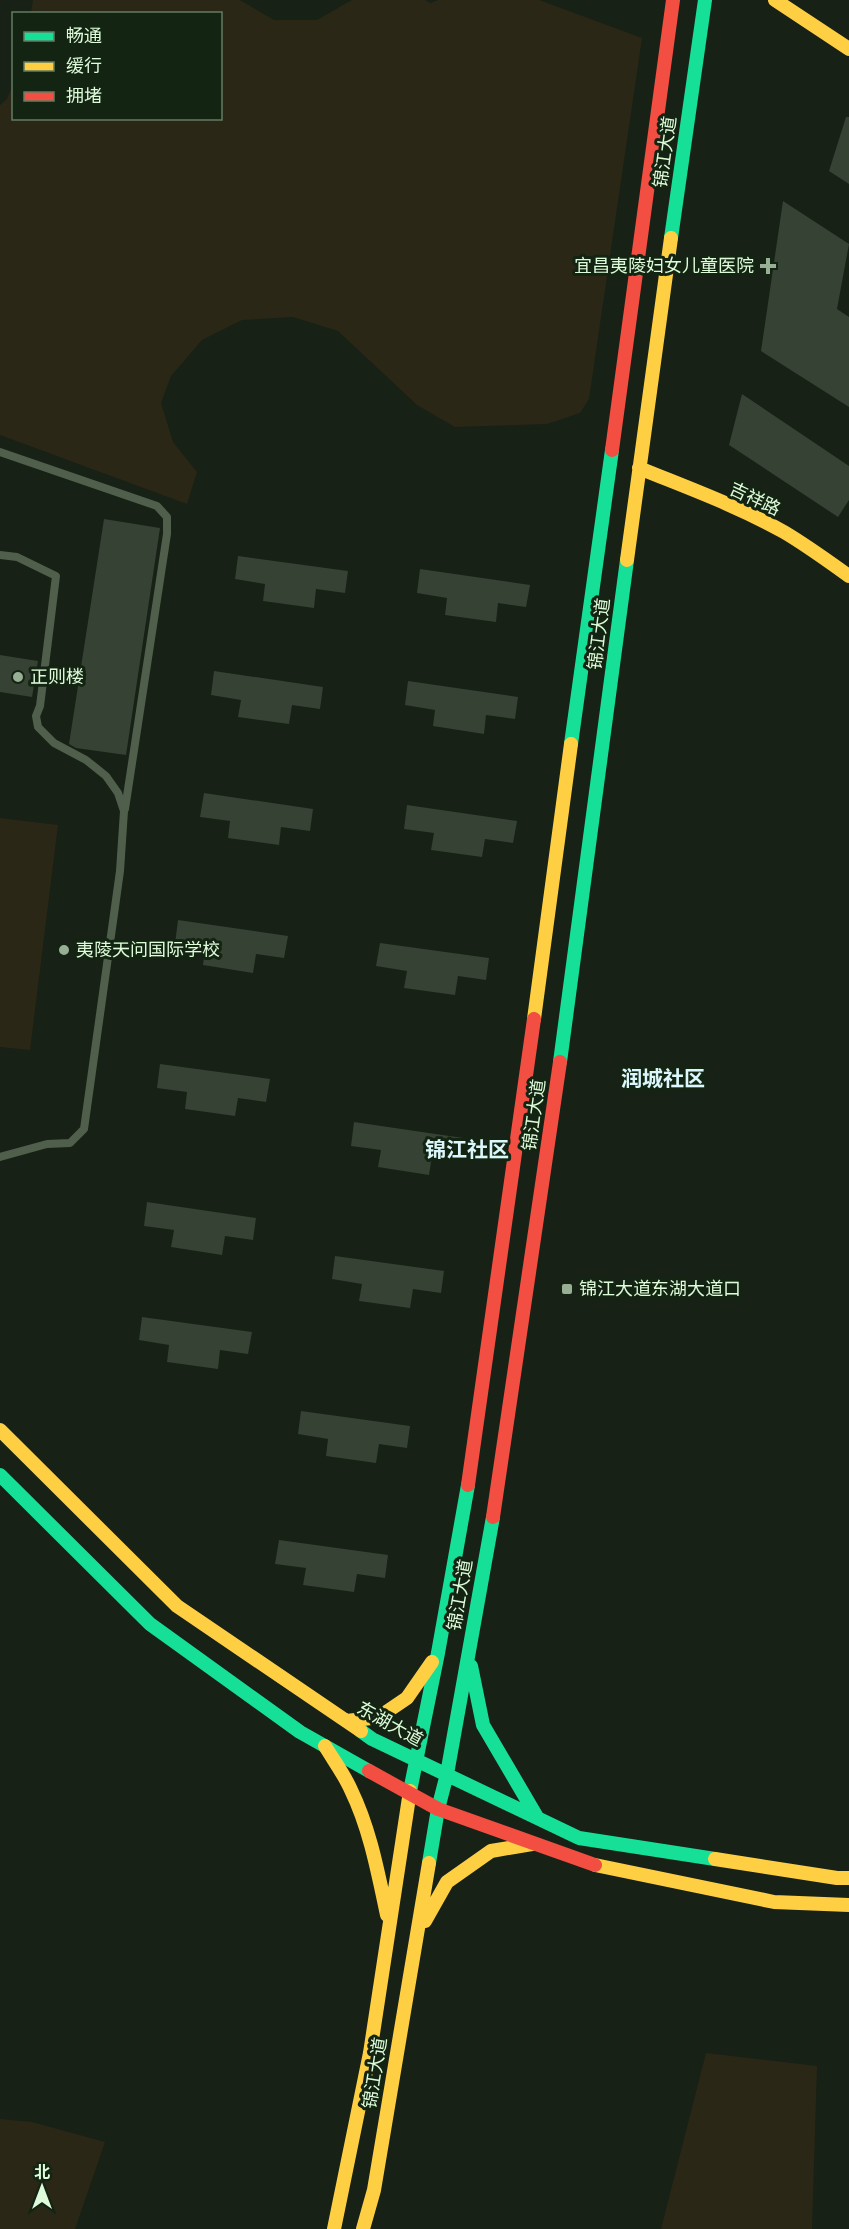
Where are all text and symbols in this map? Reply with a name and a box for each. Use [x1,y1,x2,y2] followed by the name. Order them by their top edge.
[12,12,222,120] legend
[66,25,102,47] text: 畅通
[66,55,102,77] text: 缓行
[66,85,102,107] text: 拥堵
[649,115,681,189] street label: 锦江大道
[574,255,754,277] place label: 宜昌夷陵妇女儿童医院
[759,257,777,275] marker: 宜昌夷陵妇女儿童医院
[726,478,784,520] street label: 吉祥路
[584,597,614,671] street label: 锦江大道
[30,666,84,688] place label: 正则楼
[11,670,25,684] marker: 正则楼
[76,939,220,961] place label: 夷陵天问国际学校
[57,943,71,957] marker: 夷陵天问国际学校
[621,1066,705,1091] district label: 润城社区
[518,1078,550,1152] street label: 锦江大道
[425,1137,509,1162] district label: 锦江社区
[579,1278,741,1300] place label: 锦江大道东湖大道口
[560,1282,574,1296] marker: 锦江大道东湖大道口
[443,1558,477,1632] street label: 锦江大道
[353,1697,427,1751] street label: 东湖大道
[359,2036,391,2110] street label: 锦江大道
[12,2157,72,2217] north arrow
[34,2163,50,2182] text: 北

